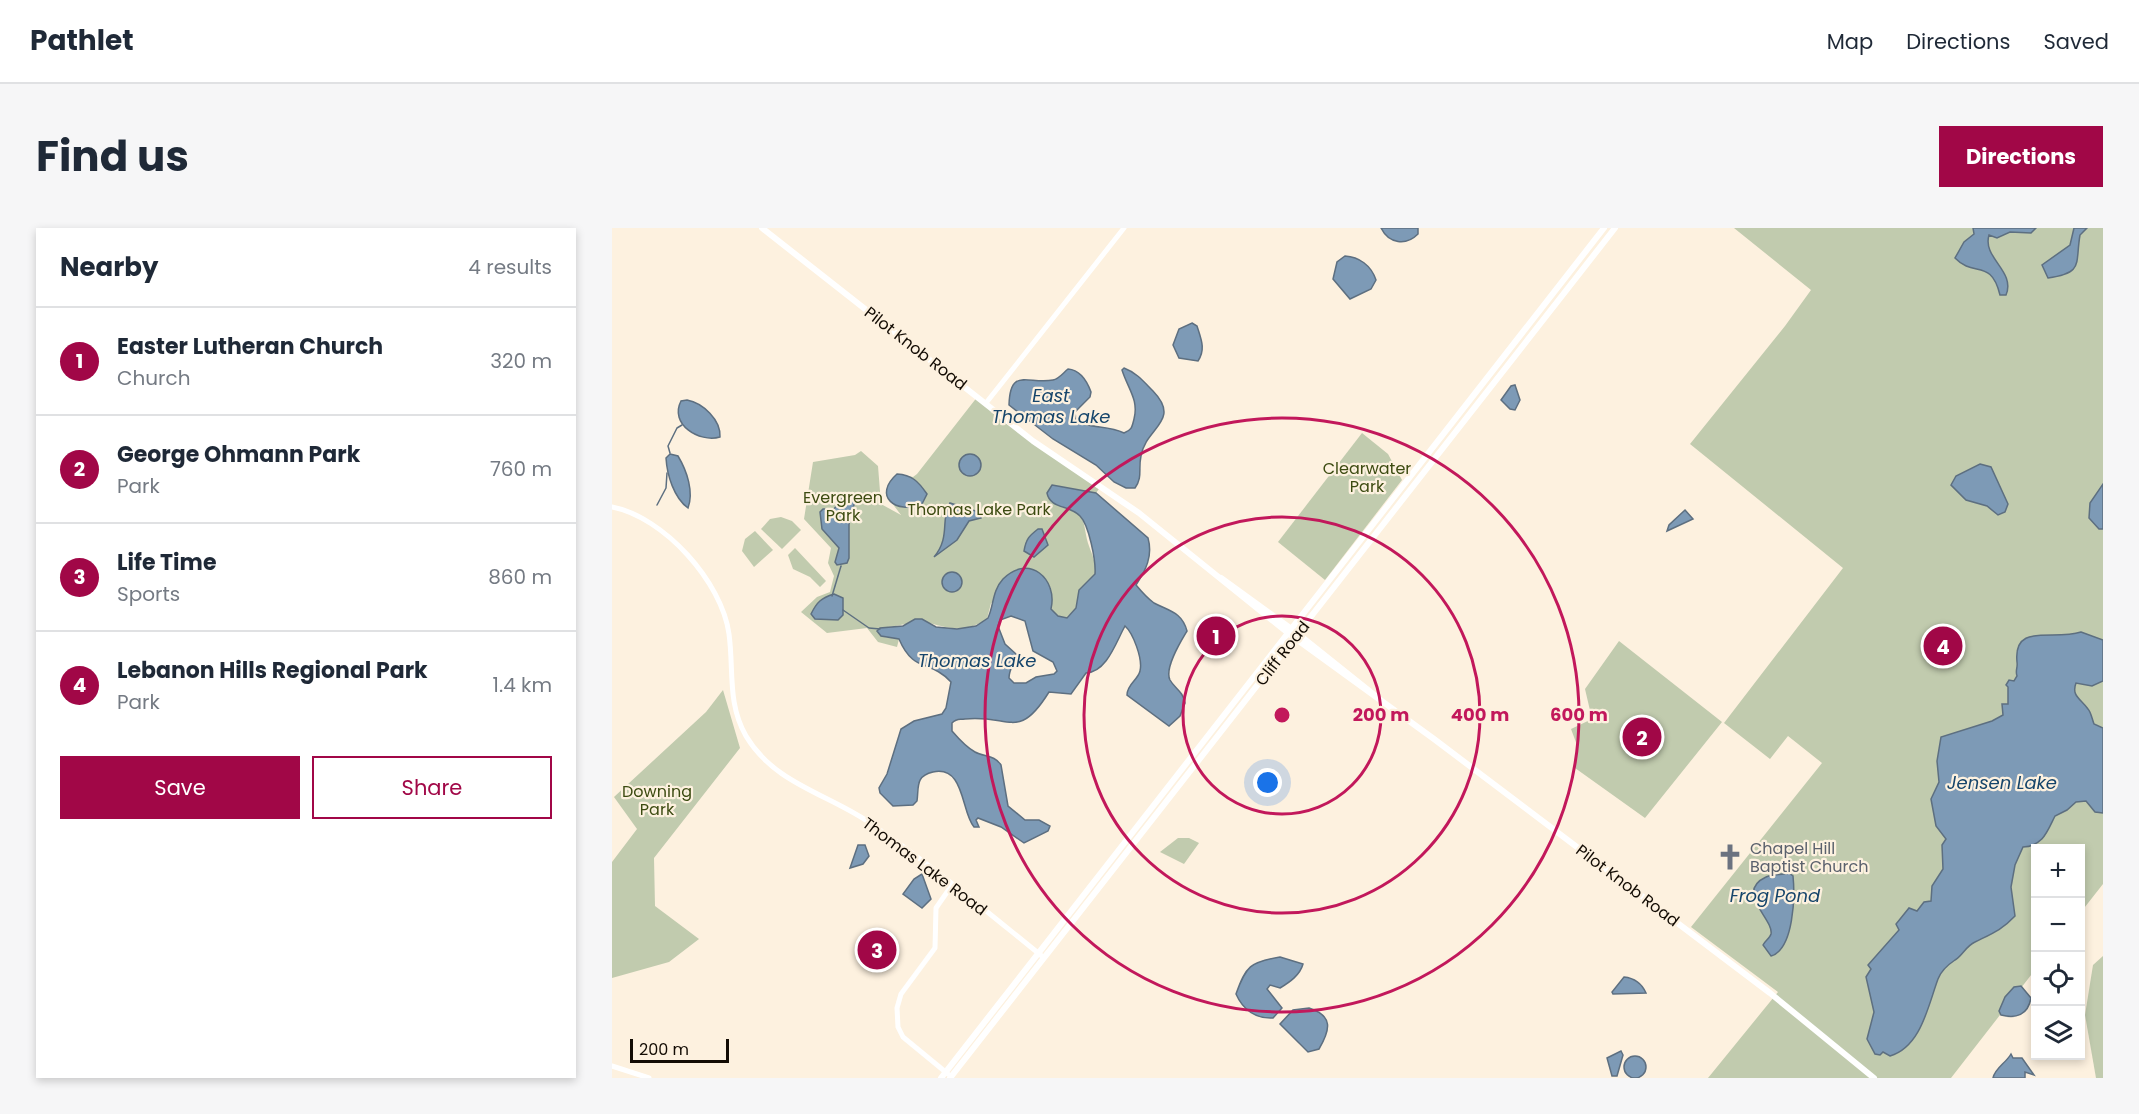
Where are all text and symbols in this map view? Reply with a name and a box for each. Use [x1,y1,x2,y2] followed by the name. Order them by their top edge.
[30,21,134,60] text: Pathlet
[1827,27,1873,56] text: Map
[1906,27,2010,56] text: Directions
[2043,27,2109,56] text: Saved
[1939,126,2103,187] button: Directions
[36,127,189,186] text: Find us
[60,249,158,285] text: Nearby
[468,253,552,281] text: 4 results
[860,301,972,396] street label: Pilot Knob Road
[117,331,383,362] text: Easter Lutheran Church
[76,347,83,375] text: 1
[490,347,552,375] text: 320 m
[117,364,190,392] text: Church
[992,383,1110,429] water label: East Thomas Lake
[117,439,360,470] text: George Ohmann Park
[74,455,85,483] text: 2
[490,455,552,483] text: 760 m
[1323,457,1411,498] park label: Clearwater Park
[117,472,160,500] text: Park
[803,486,883,527] park label: Evergreen Park
[907,498,1052,521] park label: Thomas Lake Park
[117,547,216,578] text: Life Time
[73,563,86,591] text: 3
[488,563,552,591] text: 860 m
[117,580,180,608] text: Sports
[1196,614,1236,658] pin: 1
[1250,616,1315,691] street label: Cliff Road
[1924,624,1962,668] pin: 4
[918,648,1036,673] water label: Thomas Lake
[117,655,428,686] text: Lebanon Hills Regional Park
[73,671,86,699] text: 4
[493,671,552,699] text: 1.4 km
[117,688,160,716] text: Park
[1353,702,1409,727] text: 200 m
[1451,702,1509,727] text: 400 m
[1550,702,1608,727] text: 600 m
[1272,705,1292,725] centre of rings
[1622,714,1662,760] pin: 2
[60,756,300,819] button: Save
[312,756,552,819] button: Share
[1253,768,1282,797] your location
[1947,770,2057,795] water label: Jensen Lake
[622,780,692,821] park label: Downing Park
[858,812,992,921] street label: Thomas Lake Road
[1750,837,1868,878] place label: Chapel Hill Baptist Church
[1571,839,1684,932] street label: Pilot Knob Road
[1715,842,1745,872] church icon: Chapel Hill Baptist Church
[2031,844,2085,1060] map controls
[2031,844,2085,898] button: +
[1730,883,1821,908] water label: Frog Pond
[2031,898,2085,952] button: −
[858,928,896,972] pin: 3
[2031,952,2085,1006] button: locate
[2031,1006,2085,1060] button: layers
[630,1036,729,1064] scale bar
[639,1038,689,1061] text: 200 m

